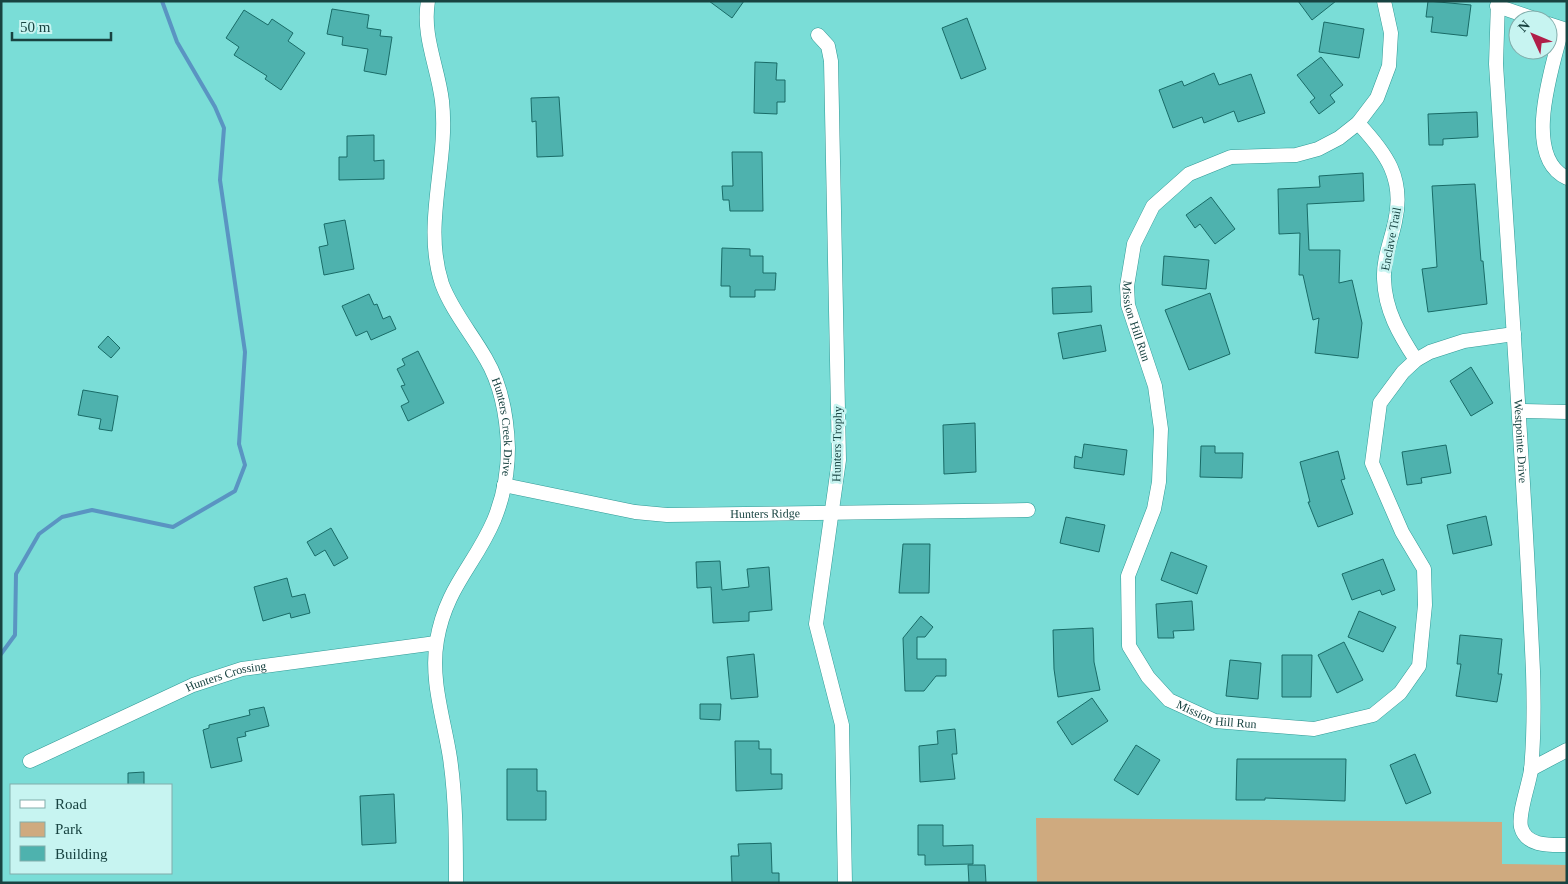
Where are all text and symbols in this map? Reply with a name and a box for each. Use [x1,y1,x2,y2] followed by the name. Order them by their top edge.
[12,10,111,42] scale bar
[1508,10,1558,60] north arrow
[1515,17,1533,35] text: N
[20,19,51,35] text: 50 m
[1378,205,1404,272] street label: Enclave Trail
[1119,280,1153,363] street label: Mission Hill Run
[489,376,515,477] street label: Hunters Creek Drive
[1511,399,1530,484] street label: Westpointe Drive
[829,406,845,482] street label: Hunters Trophy
[730,506,800,521] street label: Hunters Ridge
[183,659,267,695] street label: Hunters Crossing
[1174,697,1257,731] street label: Mission Hill Run
[10,784,172,874] legend
[55,796,87,812] text: Road
[55,821,83,837] text: Park
[55,846,108,862] text: Building

